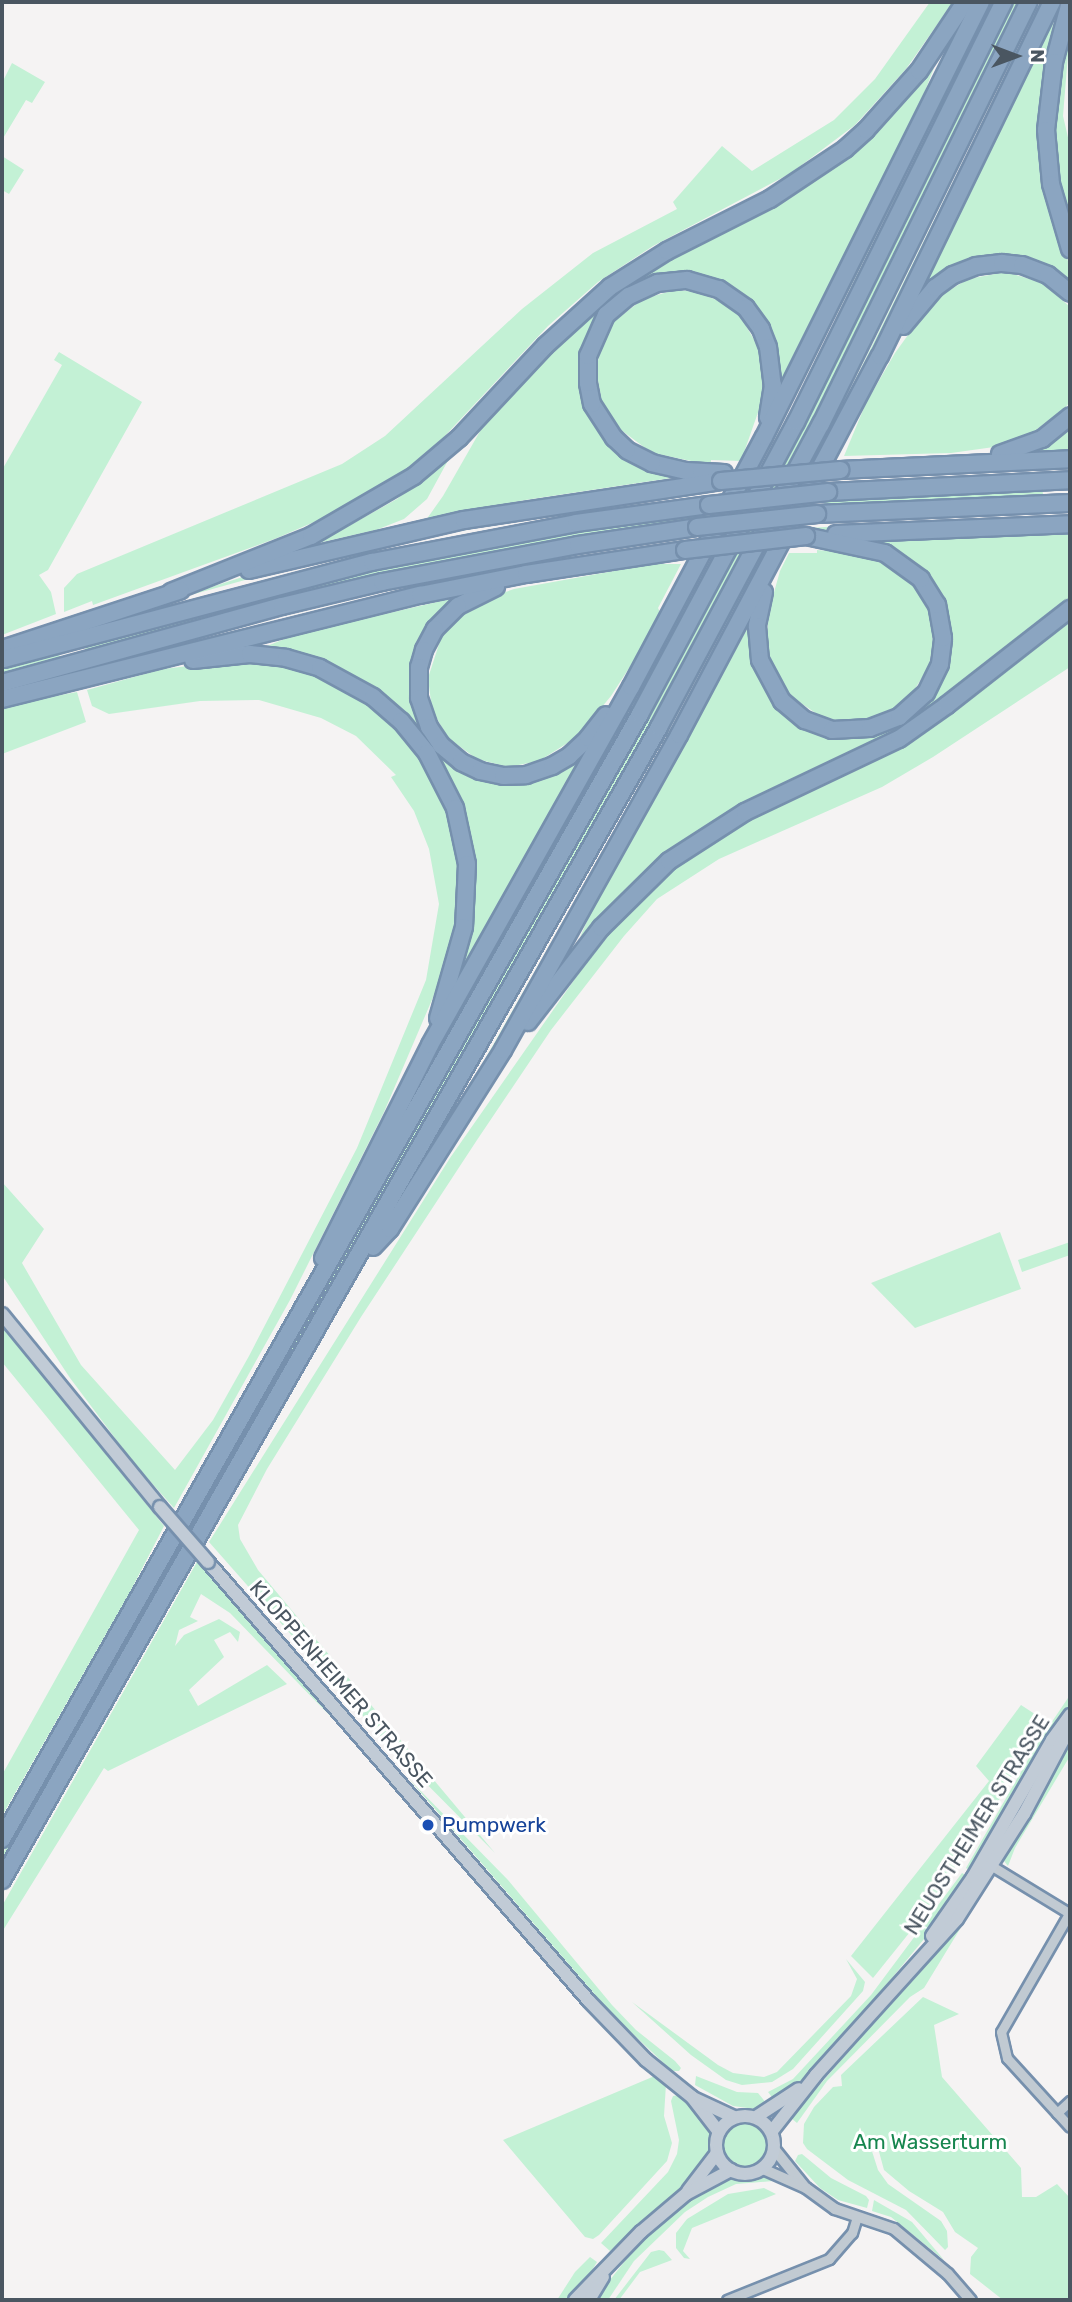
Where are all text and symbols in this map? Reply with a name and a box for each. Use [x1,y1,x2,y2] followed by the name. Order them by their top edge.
[981,21,1051,91] north arrow
[1026,49,1049,63] text: N
[244,1575,438,1793] street label: KLOPPENHEIMER STRASSE
[899,1710,1055,1940] street label: NEUOSTHEIMER STRASSE
[442,1812,546,1838] place label: Pumpwerk
[420,1817,436,1833] marker: Pumpwerk
[853,2129,1007,2155] park label: Am Wasserturm

